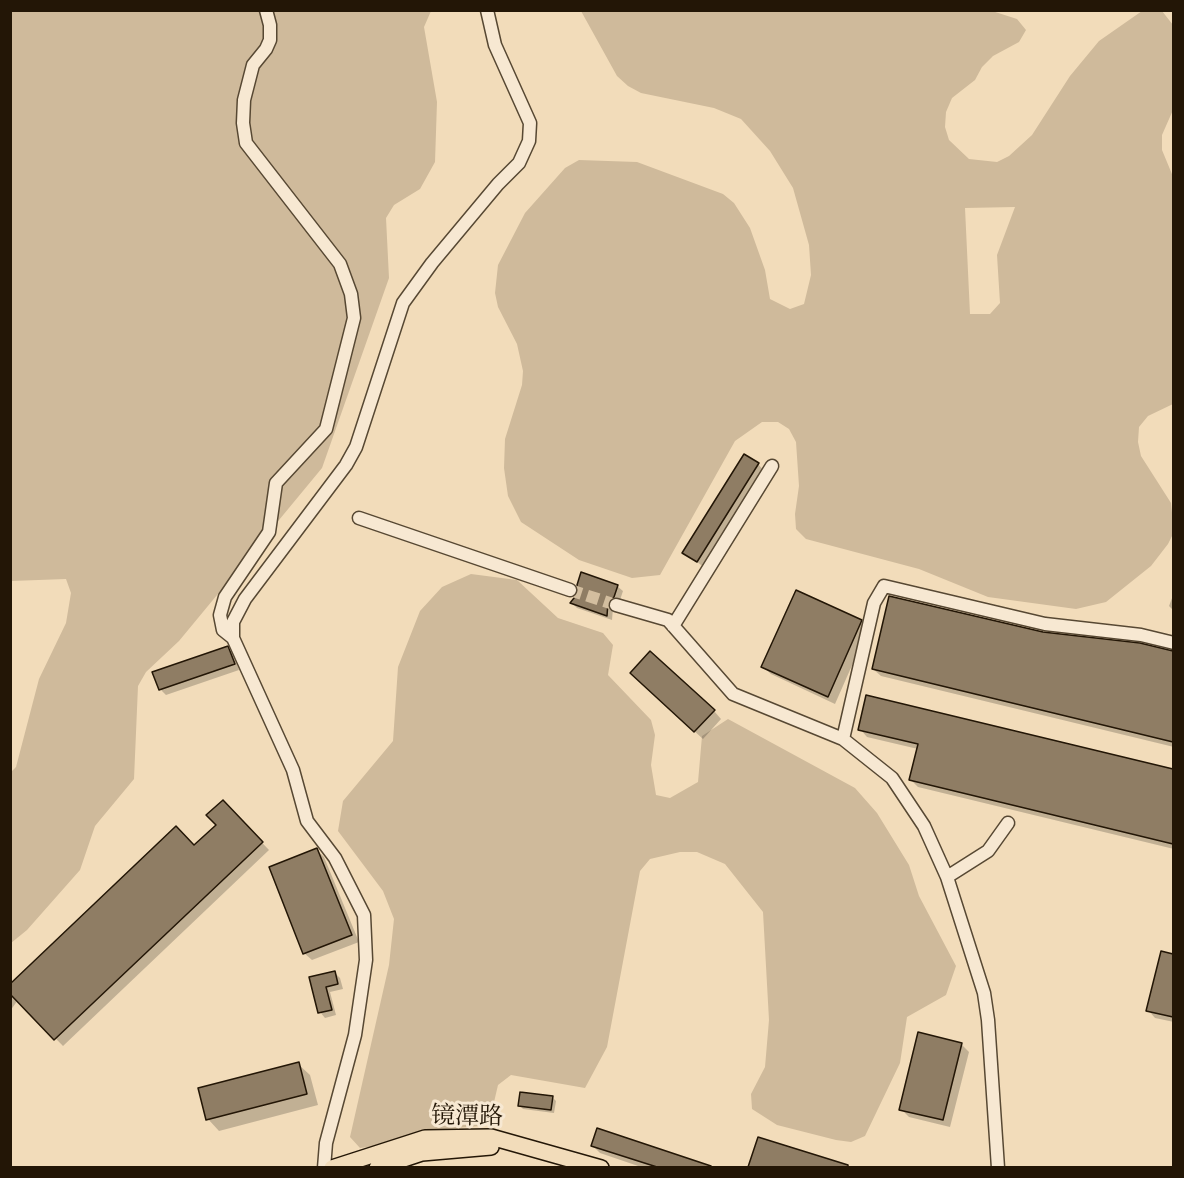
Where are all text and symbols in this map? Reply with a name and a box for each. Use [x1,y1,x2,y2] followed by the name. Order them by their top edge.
[431,1104,503,1134] street label: 镜潭路

